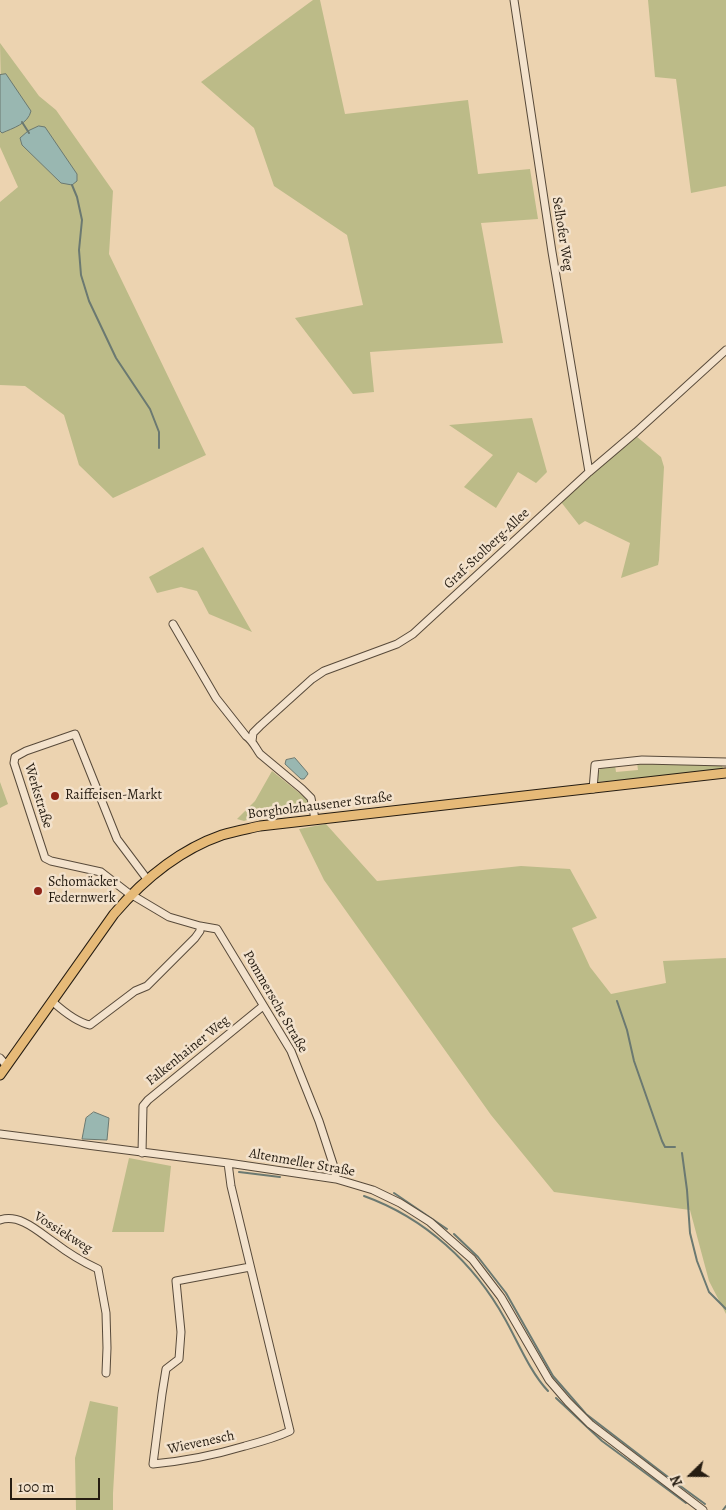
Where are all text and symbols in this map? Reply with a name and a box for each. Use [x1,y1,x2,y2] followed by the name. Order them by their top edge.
[548,196,576,272] street label: Selhofer Weg
[441,505,533,593] street label: Graf-Stolberg-Allee
[20,761,56,831] street label: Werkstraße
[65,788,162,804] place label: Raiffeisen-Markt
[247,789,393,823] street label: Borgholzhausener Straße
[49,790,61,802] marker: Raiffeisen-Markt
[48,875,118,908] place label: Schomäcker Federnwerk
[32,885,44,897] marker: Schomäcker Federnwerk
[239,948,311,1056] street label: Pommersche Straße
[143,1012,233,1090] street label: Falkenhainer Weg
[248,1145,356,1181] street label: Altenmeller Straße
[31,1208,95,1258] street label: Vossiekweg
[166,1428,236,1458] street label: Wievenesch
[666,1450,716,1500] north arrow
[12,1468,102,1500] scale bar
[666,1473,687,1489] text: N
[18,1477,55,1497] text: 100 m

